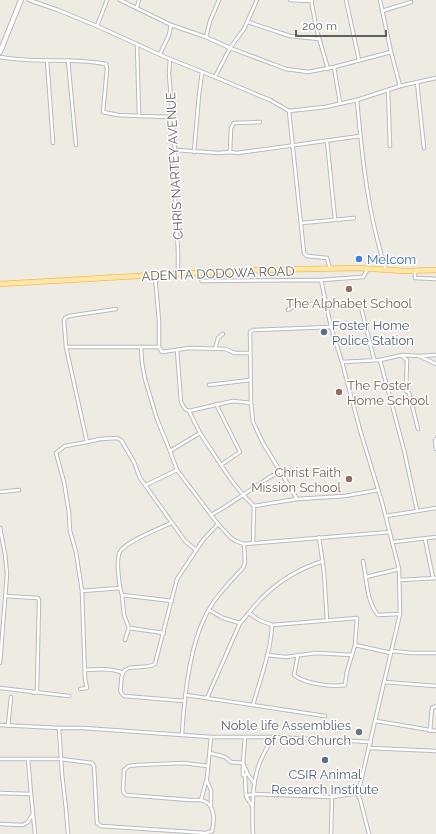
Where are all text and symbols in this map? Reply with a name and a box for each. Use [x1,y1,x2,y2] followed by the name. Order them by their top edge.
[296,12,386,38] scale bar
[302,19,337,33] text: 200 m
[163,92,186,240] street label: CHRIS NARTEY AVENUE
[367,252,416,267] place label: Melcom
[354,254,364,264] marker: Melcom
[141,263,295,284] street label: ADENTA DODOWA ROAD
[344,284,354,294] marker: The Alphabet School
[286,296,412,311] place label: The Alphabet School
[332,318,414,348] place label: Foster Home Police Station
[319,327,329,337] marker: Foster Home Police Station
[347,378,429,408] place label: The Foster Home School
[334,387,344,397] marker: The Foster Home School
[251,465,341,495] place label: Christ Faith Mission School
[344,474,354,484] marker: Christ Faith Mission School
[221,718,351,748] place label: Noble life Assemblies of God Church
[354,727,364,737] marker: Noble life Assemblies of God Church
[320,755,330,765] marker: CSIR Animal Research Institute
[271,767,379,797] place label: CSIR Animal Research Institute

